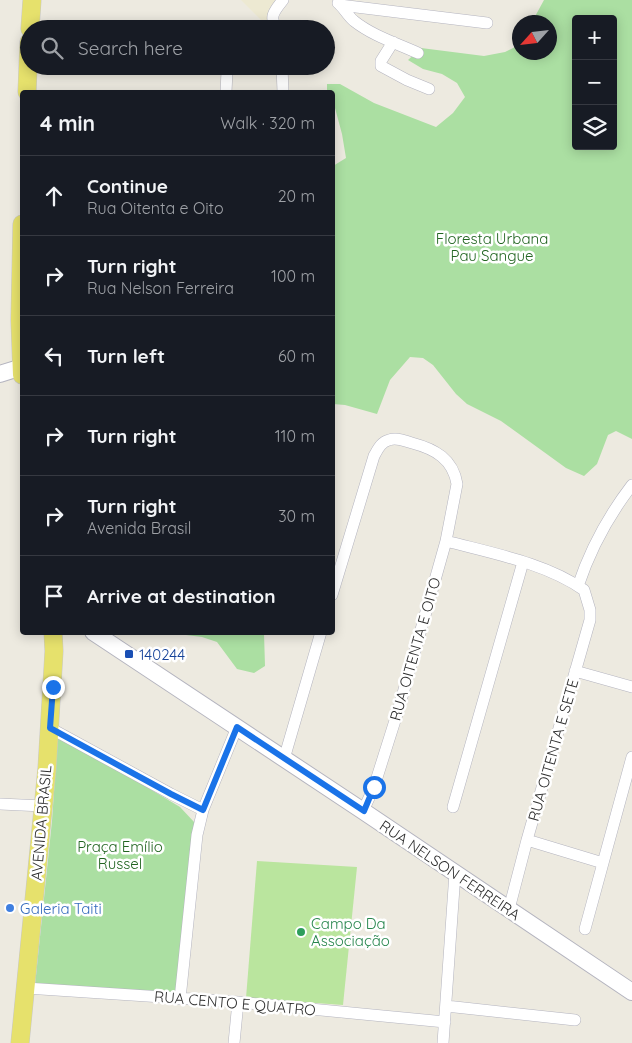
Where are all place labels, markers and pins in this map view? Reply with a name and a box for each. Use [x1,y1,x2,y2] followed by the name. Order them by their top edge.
[139,645,185,664] place label: 140244
[123,648,135,660] marker: 140244
[20,899,102,918] place label: Galeria Taiti
[4,902,16,914] marker: Galeria Taiti
[311,914,390,950] place label: Campo Da Associação
[295,926,307,938] marker: Campo Da Associação

